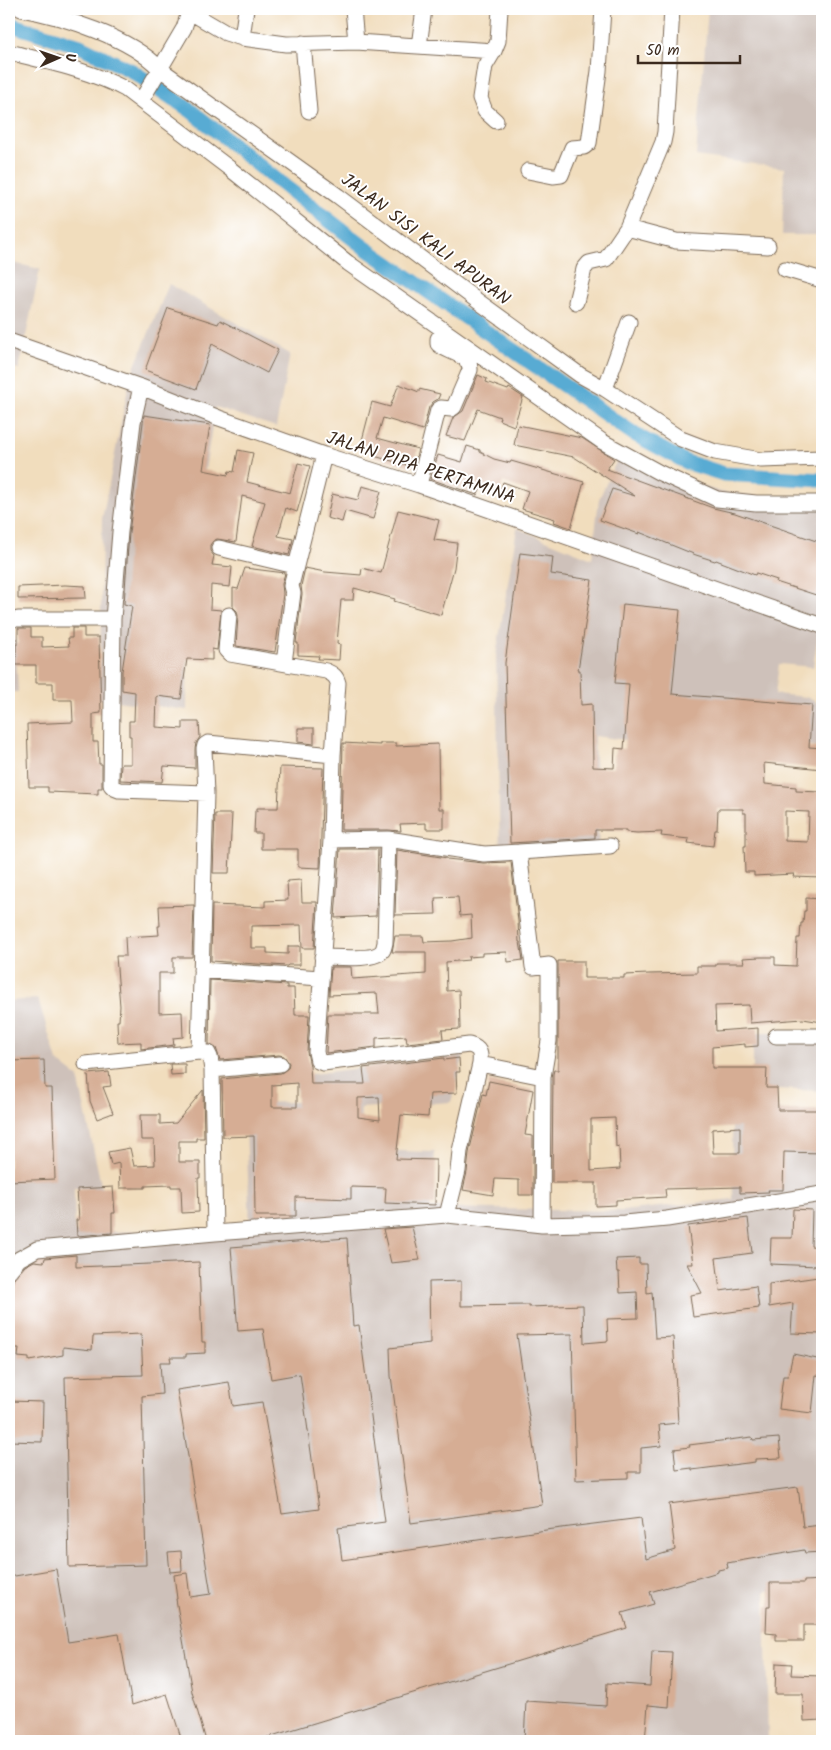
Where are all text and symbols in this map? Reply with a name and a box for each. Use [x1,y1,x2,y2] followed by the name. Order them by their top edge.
[32,32,82,82] north arrow
[638,32,741,64] scale bar
[646,39,680,63] text: 50 m
[59,53,81,63] text: U
[334,167,516,314] street label: JALAN SISI KALI APURAN
[322,424,519,513] street label: JALAN PIPA PERTAMINA

